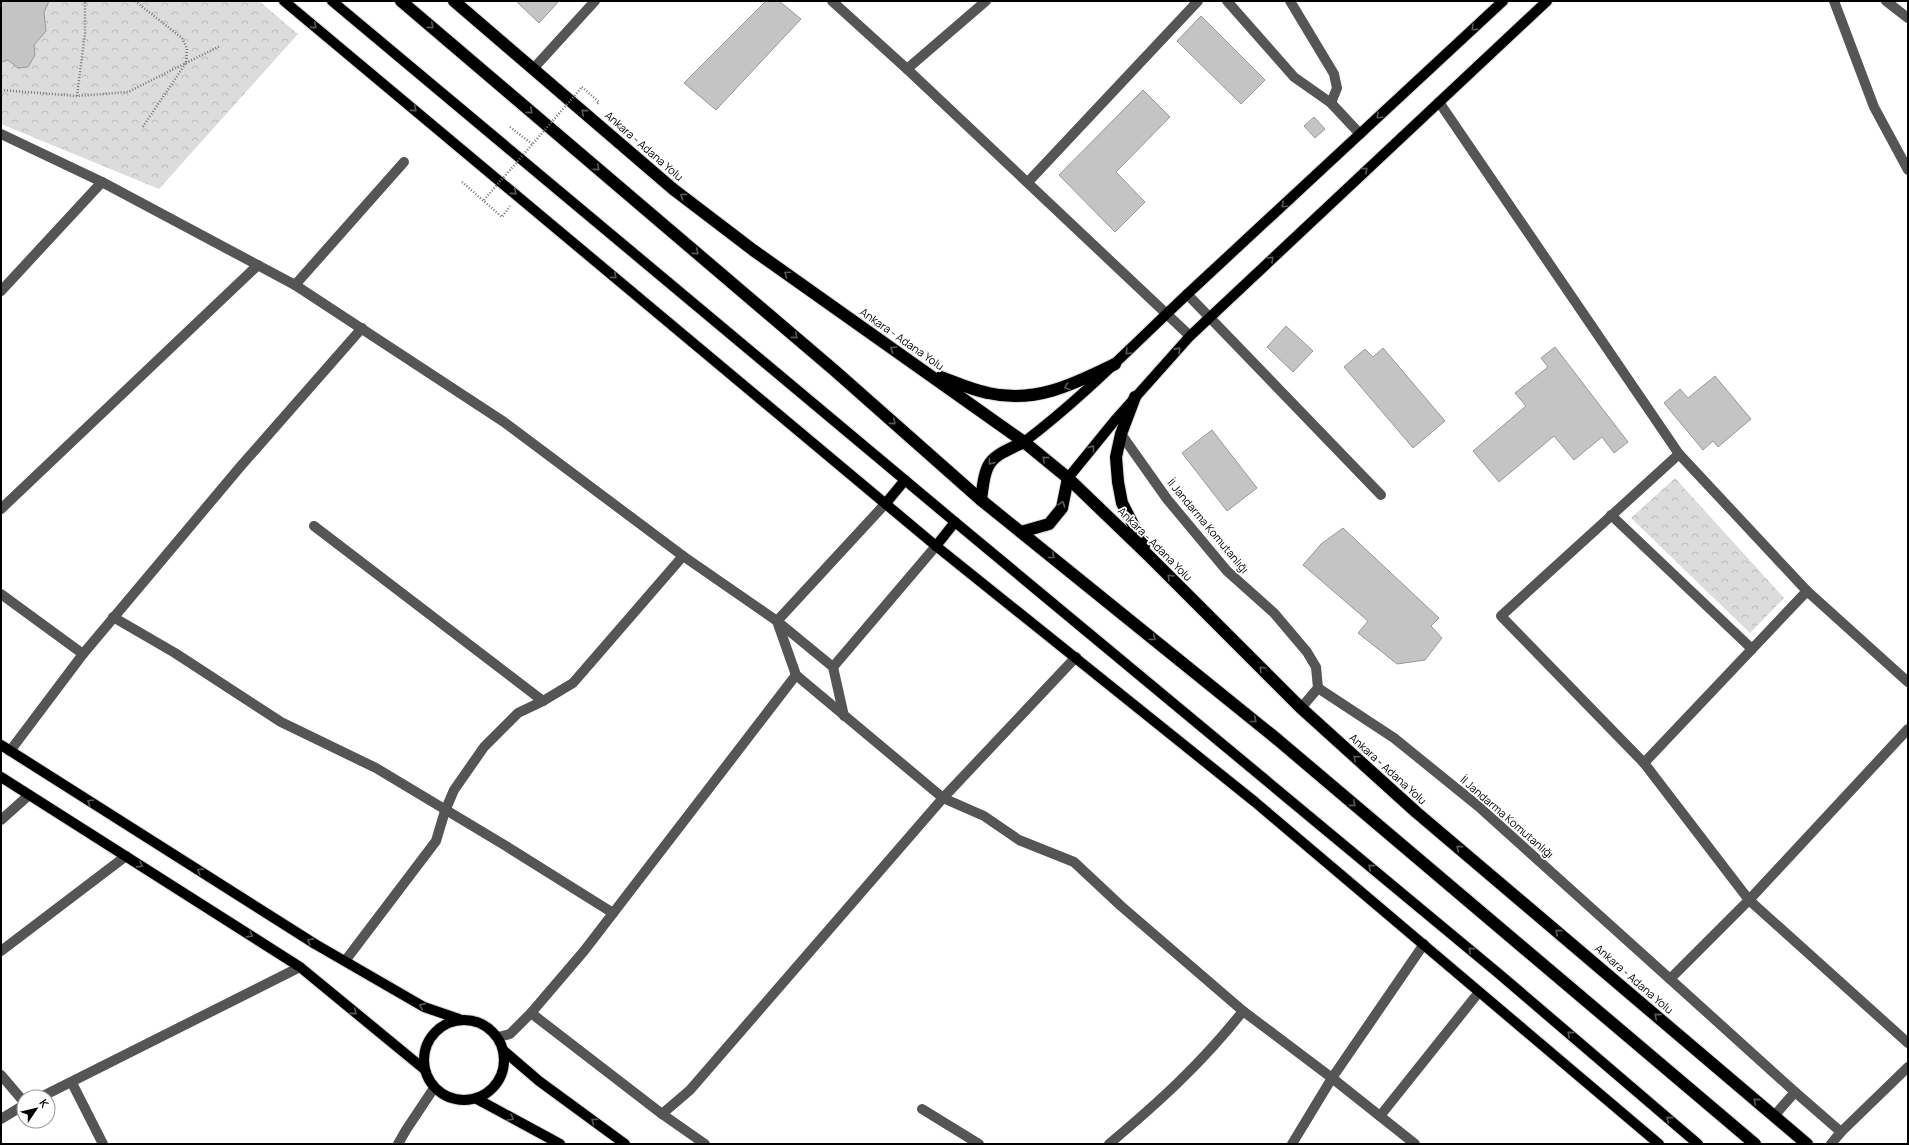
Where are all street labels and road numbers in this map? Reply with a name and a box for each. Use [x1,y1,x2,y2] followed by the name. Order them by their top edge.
[602,107,687,184] street label: Ankara - Adana Yolu
[857,304,947,373] street label: Ankara - Adana Yolu
[1164,475,1252,576] street label: İl Jandarma Komutanlığı
[1115,503,1196,584] street label: Ankara - Adana Yolu
[1346,730,1430,807] street label: Ankara - Adana Yolu
[1457,772,1557,861] street label: İl Jandarma Komutanlığı
[1592,940,1677,1017] street label: Ankara - Adana Yolu

